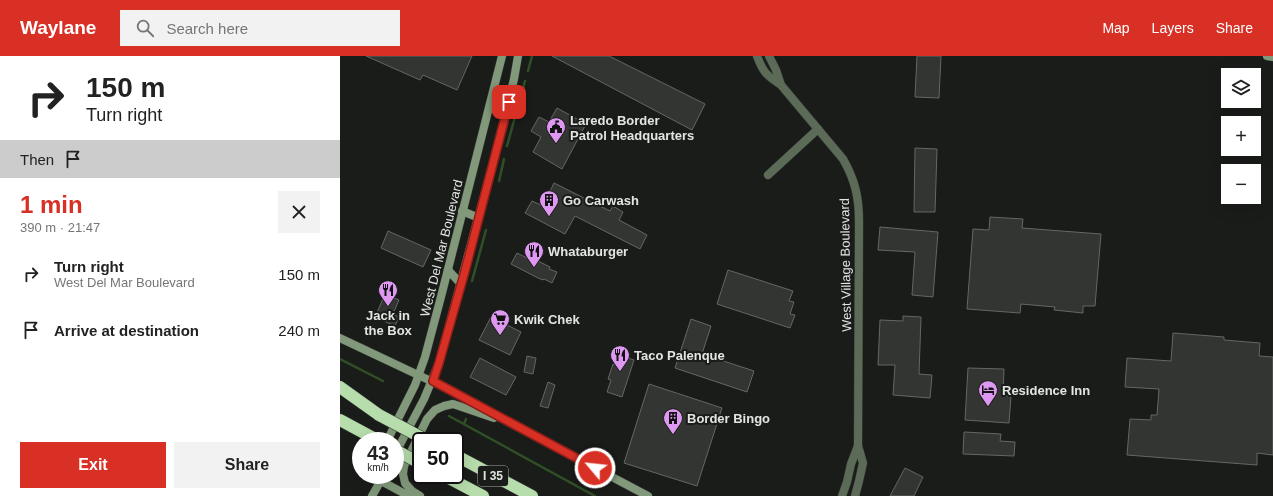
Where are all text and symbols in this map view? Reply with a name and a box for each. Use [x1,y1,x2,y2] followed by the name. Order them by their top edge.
[120,10,400,46] search box
[20,17,96,38] text: Waylane
[134,17,156,39] icon: search
[166,20,248,37] text: Search here
[1102,20,1130,36] text: Map
[1152,20,1194,36] text: Layers
[1216,20,1253,36] text: Share
[1221,68,1261,204] map controls
[1221,68,1261,108] button: layers
[20,72,72,124] icon: right
[86,72,165,103] text: 150 m
[492,85,526,119] pin
[498,91,520,113] icon: arrive
[86,105,162,125] text: Turn right
[570,113,694,143] place label: Laredo Border Patrol Headquarters
[545,116,567,144] public building icon: Laredo Border Patrol Headquarters
[1221,116,1261,156] button: +
[62,148,84,170] icon: arrive
[20,151,54,168] text: Then
[1221,164,1261,204] button: −
[417,178,466,318] street label: West Del Mar Boulevard
[538,189,560,217] building icon: Go Carwash
[20,191,83,218] text: 1 min
[278,191,320,233] button: close
[563,193,639,208] place label: Go Carwash
[837,198,854,332] street label: West Village Boulevard
[20,220,100,235] text: 390 m · 21:47
[523,240,545,268] restaurant icon: Whataburger
[548,244,628,259] place label: Whataburger
[54,258,124,275] text: Turn right
[20,263,42,285] icon: right
[278,266,320,283] text: 150 m
[54,275,195,290] text: West Del Mar Boulevard
[377,279,399,307] restaurant icon: Jack in the Box
[364,308,413,338] place label: Jack in the Box
[489,308,511,336] supermarket icon: Kwik Chek
[514,312,581,327] place label: Kwik Chek
[20,319,42,341] icon: arrive
[54,322,199,339] text: Arrive at destination
[278,322,320,339] text: 240 m
[609,344,631,372] restaurant icon: Taco Palenque
[634,348,725,363] place label: Taco Palenque
[977,379,999,407] hotel icon: Residence Inn
[1002,383,1090,398] place label: Residence Inn
[662,407,684,435] building icon: Border Bingo
[687,411,770,426] place label: Border Bingo
[412,432,464,484] speed limit sign: 50
[20,442,166,488] button: Exit
[174,442,320,488] button: Share
[367,442,389,464] text: 43
[574,447,616,489] position arrow
[367,462,389,473] text: km/h
[478,466,508,486] road number: I 35

